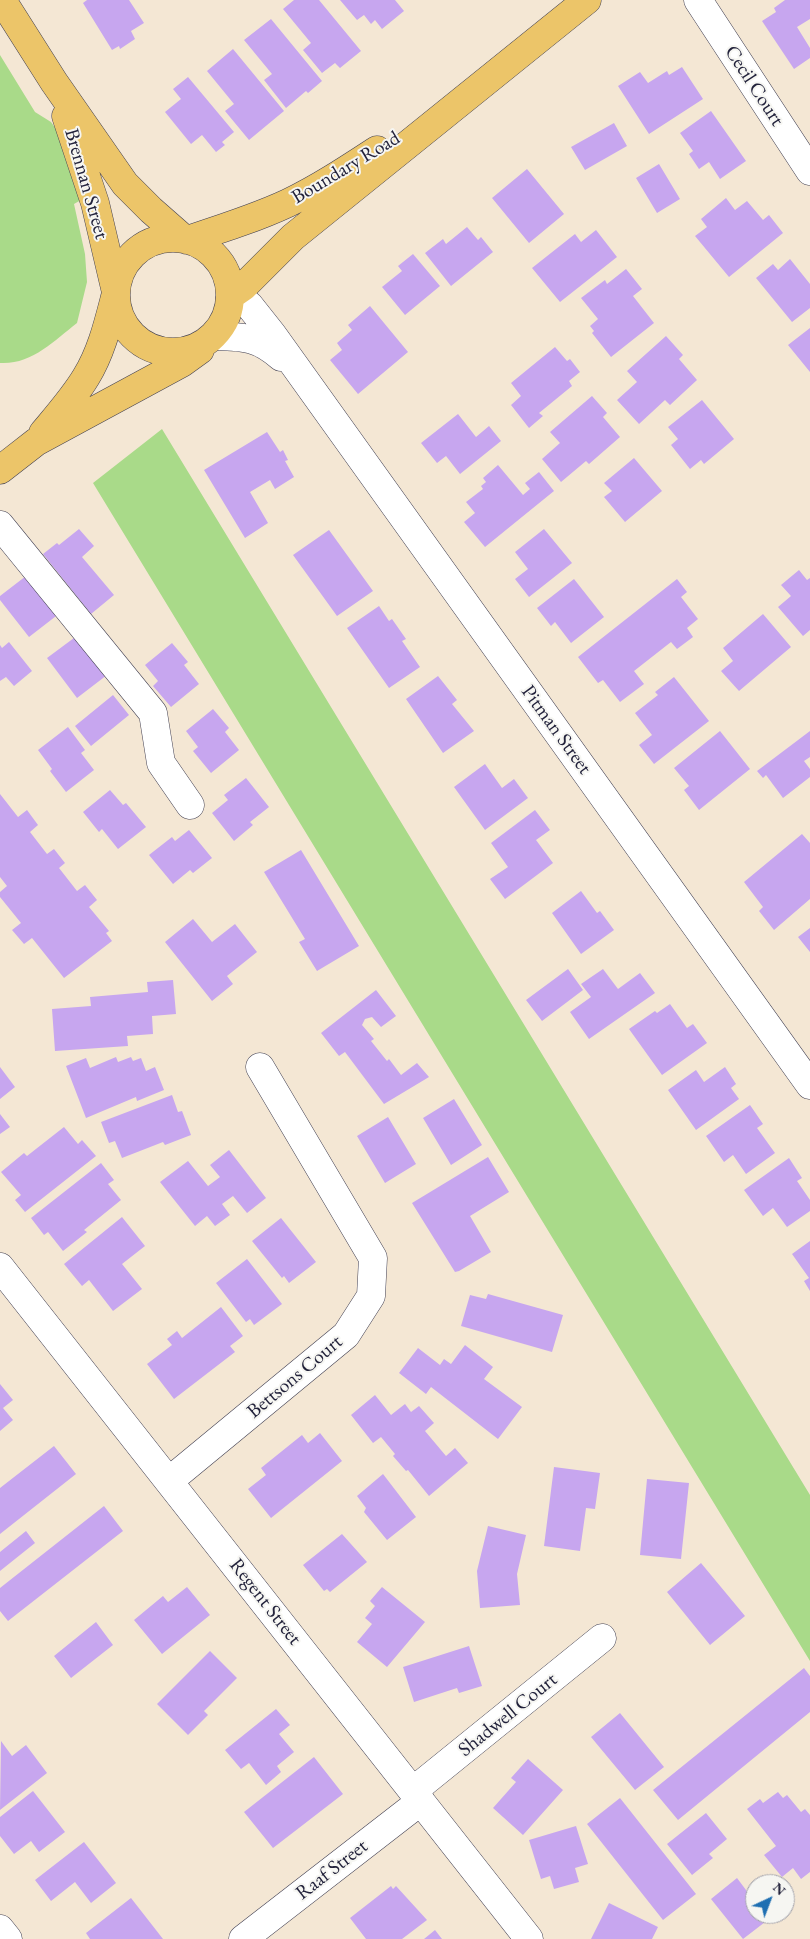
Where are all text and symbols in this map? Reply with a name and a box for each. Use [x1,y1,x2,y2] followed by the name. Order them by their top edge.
[719,41,789,131] street label: Cecil Court
[59,126,113,242] street label: Brennan Street
[287,126,405,210] street label: Boundary Road
[516,681,596,779] street label: Pitman Street
[242,1330,348,1424] street label: Bettsons Court
[224,1554,306,1650] street label: Regent Street
[454,1668,562,1762] street label: Shadwell Court
[291,1835,373,1905] street label: Raaf Street
[745,1874,795,1924] north arrow
[769,1878,790,1899] text: N

